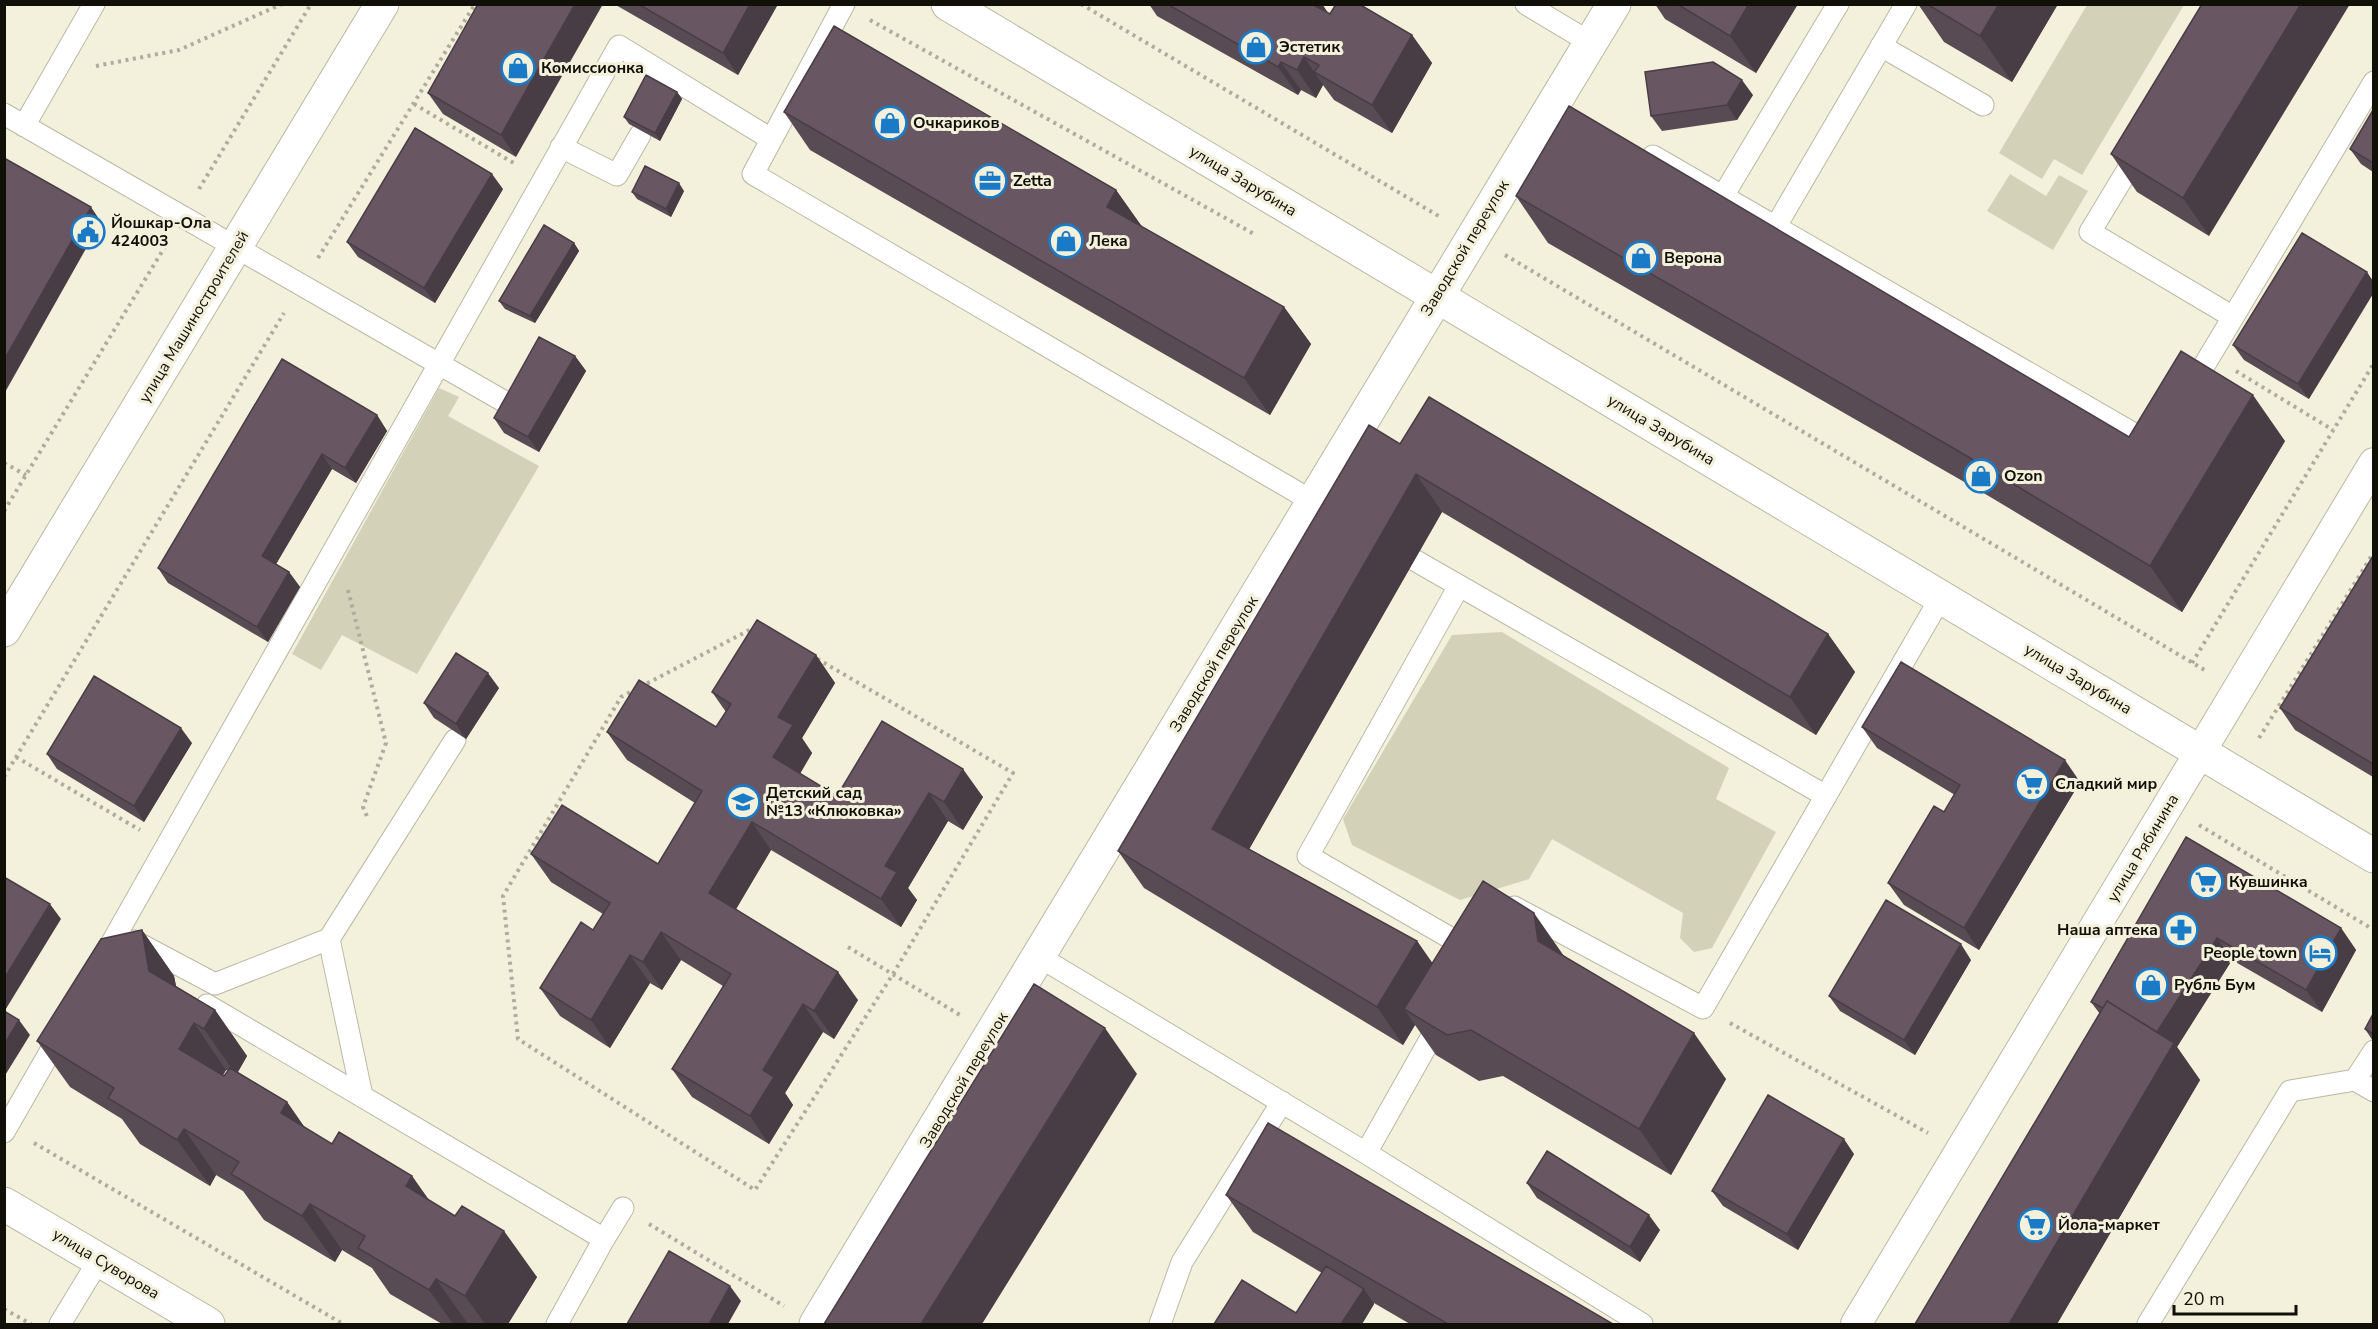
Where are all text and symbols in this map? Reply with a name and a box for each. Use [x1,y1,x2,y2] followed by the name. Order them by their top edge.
[1238,29,1274,65] shop icon: Эстетик
[1279,36,1341,58] place label: Эстетик
[500,50,536,86] shop icon: Комиссионка
[541,57,644,79] place label: Комиссионка
[872,105,908,141] shop icon: Очкариков
[913,112,1000,134] place label: Очкариков
[1185,140,1301,222] street label: улица Зарубина
[972,163,1008,199] office icon: Zetta
[1013,170,1052,192] place label: Zetta
[1416,175,1515,320] street label: Заводской переулок
[111,212,212,252] place label: Йошкар-Ола 424003
[70,214,106,250] public building icon: Йошкар-Ола 424003
[1048,223,1084,259] shop icon: Лека
[134,227,254,407] street label: улица Машиностроителей
[1089,230,1128,252] place label: Лека
[1623,240,1659,276] shop icon: Верона
[1664,247,1722,269] place label: Верона
[1603,389,1719,471] street label: улица Зарубина
[1963,458,1999,494] shop icon: Ozon
[2004,465,2043,487] place label: Ozon
[1165,591,1264,736] street label: Заводской переулок
[2020,638,2136,720] street label: улица Зарубина
[2014,766,2050,802] supermarket icon: Сладкий мир
[2055,773,2157,795] place label: Сладкий мир
[766,782,902,822] place label: Детский сад №13 «Клюковка»
[725,784,761,820] school or university icon: Детский сад №13 «Клюковка»
[2102,790,2184,906] street label: улица Рябинина
[2188,864,2224,900] supermarket icon: Кувшинка
[2229,871,2308,893] place label: Кувшинка
[2163,912,2199,948] pharmacy icon: Наша аптека
[2057,919,2158,941] place label: Наша аптека
[2302,935,2338,971] hotel icon: People town
[2203,942,2297,964] place label: People town
[2133,967,2169,1003] shop icon: Рубль Бум
[2174,974,2255,996] place label: Рубль Бум
[915,1007,1014,1152] street label: Заводской переулок
[2017,1207,2053,1243] supermarket icon: Йола-маркет
[2058,1214,2160,1236] place label: Йола-маркет
[48,1223,164,1305] street label: улица Суворова
[2174,1278,2296,1316] scale bar
[2183,1287,2225,1311] text: 20 m

